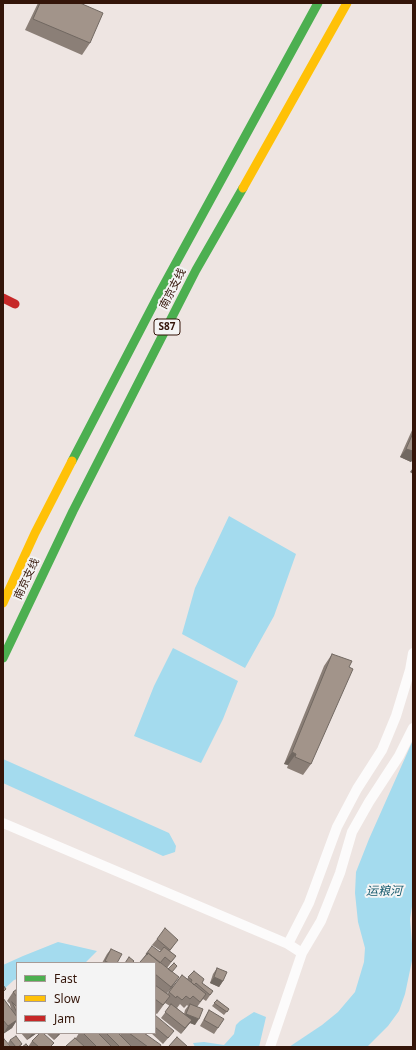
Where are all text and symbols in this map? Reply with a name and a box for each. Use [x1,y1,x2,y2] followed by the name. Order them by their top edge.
[157,266,189,312] street label: 南京支线
[154,319,180,335] road number: S87
[12,556,42,602] street label: 南京支线
[366,885,402,899] water label: 运粮河
[16,962,156,1034] legend
[54,970,77,987] text: Fast
[54,990,80,1007] text: Slow
[54,1010,75,1027] text: Jam

